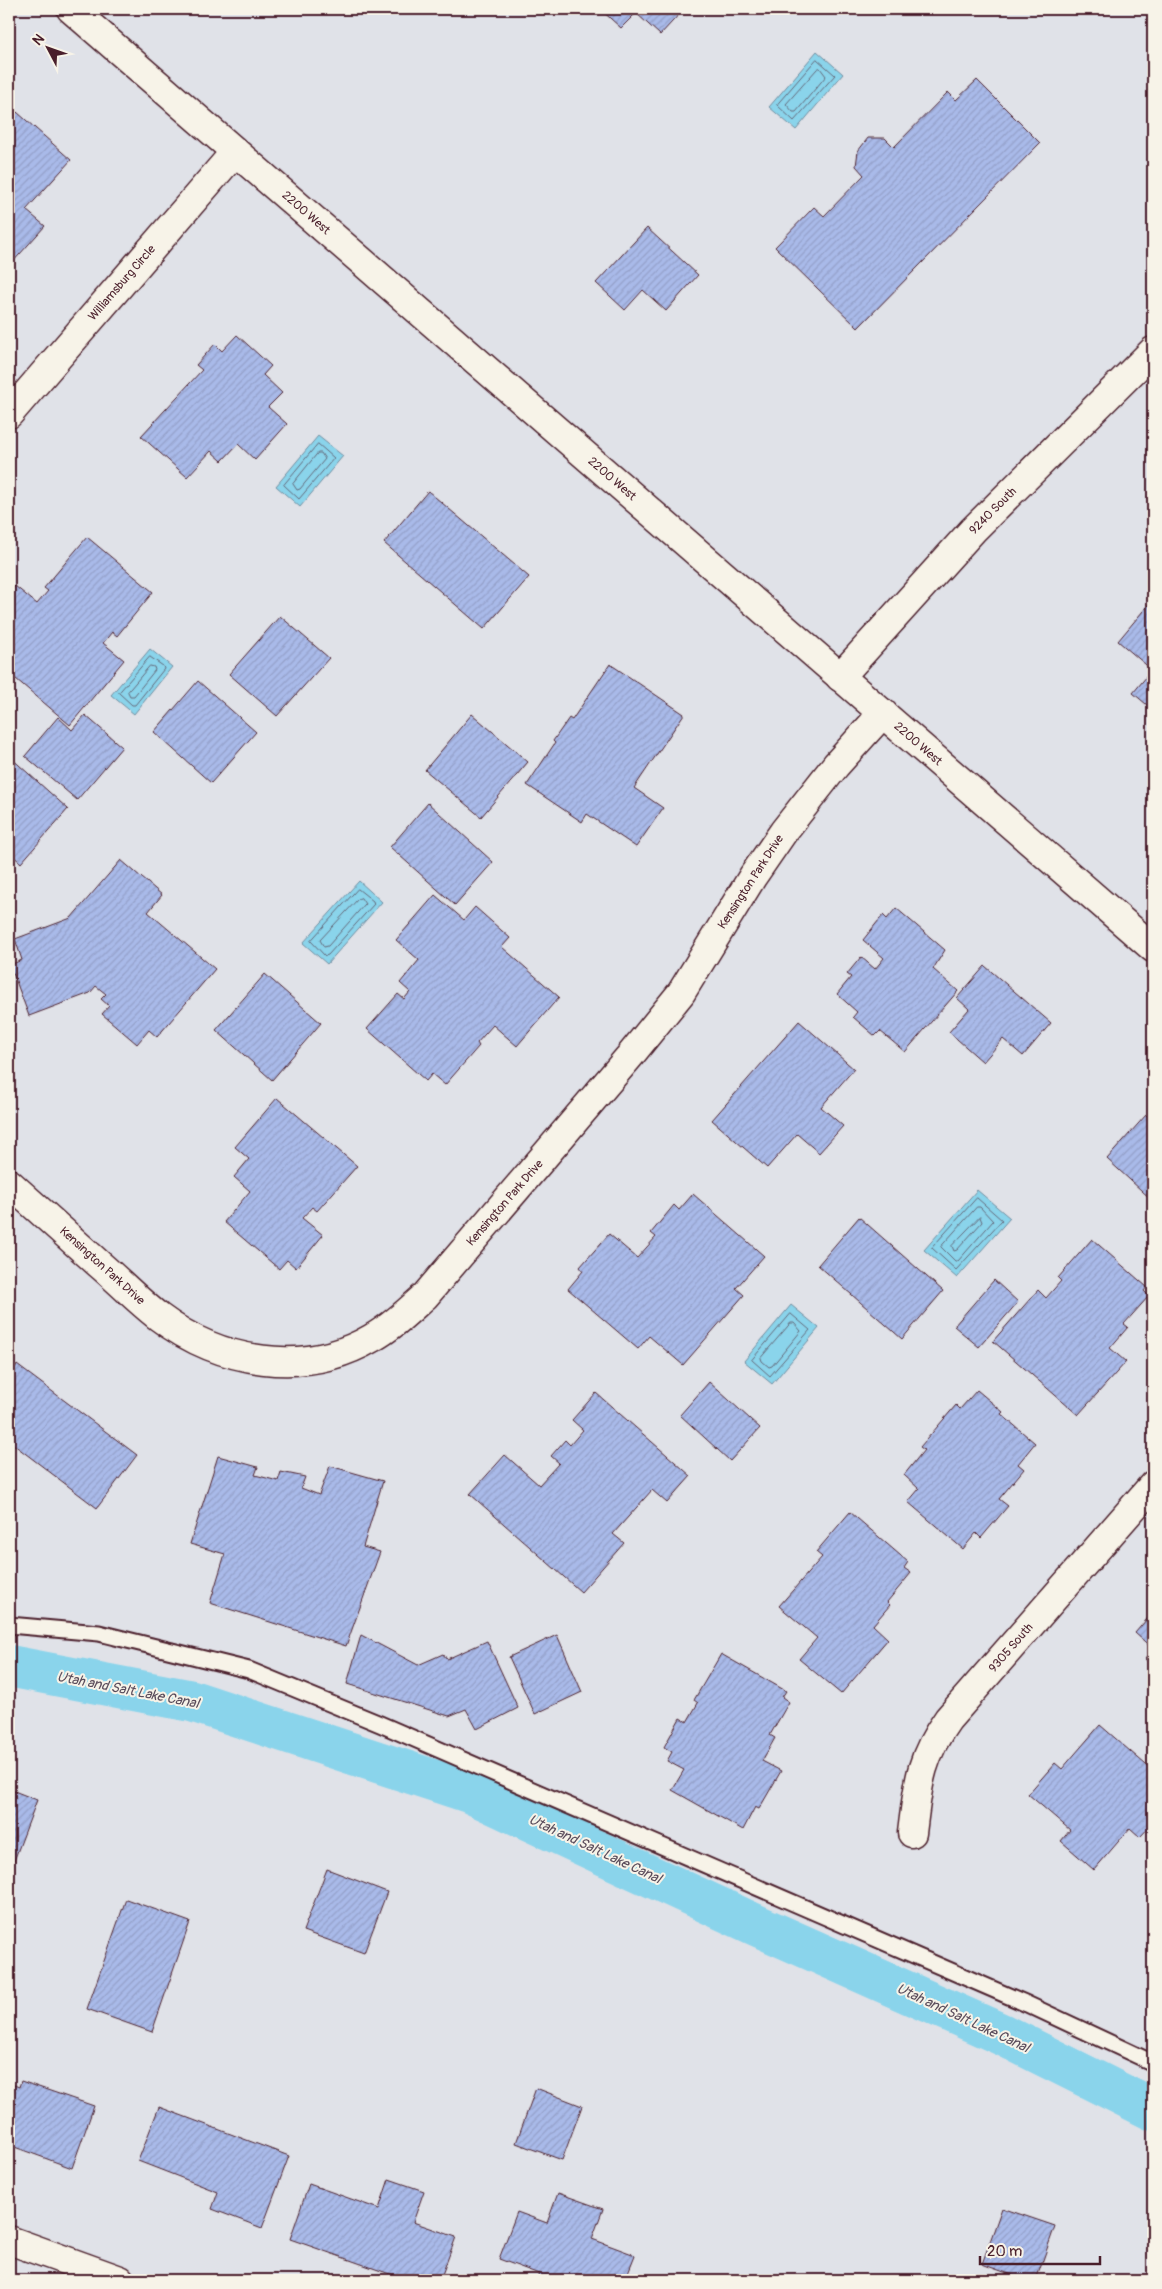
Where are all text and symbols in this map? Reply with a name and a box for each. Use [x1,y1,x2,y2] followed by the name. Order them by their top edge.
[22,22,72,72] north arrow
[29,31,48,49] text: N
[279,188,333,238] street label: 2200 West
[85,242,159,324] street label: Williamsburg Circle
[585,454,639,504] street label: 2200 West
[966,484,1020,538] street label: 9240 South
[891,719,945,769] street label: 2200 West
[715,832,787,932] street label: Kensington Park Drive
[463,1157,547,1249] street label: Kensington Park Drive
[56,1224,148,1308] street label: Kensington Park Drive
[986,1620,1037,1676] street label: 9305 South
[56,1668,202,1712] water label: Utah and Salt Lake Canal
[526,1811,665,1888] water label: Utah and Salt Lake Canal
[894,1980,1033,2057] water label: Utah and Salt Lake Canal
[980,2234,1100,2266] scale bar
[987,2242,1022,2261] text: 20 m

